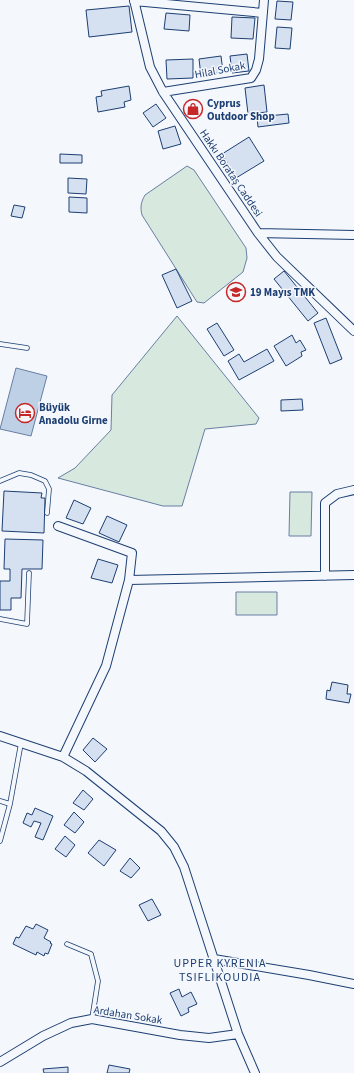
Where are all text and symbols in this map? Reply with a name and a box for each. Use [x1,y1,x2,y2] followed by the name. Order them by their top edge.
[193,58,247,82] street label: Hilal Sokak
[207,96,275,124] place label: Cyprus Outdoor Shop
[182,98,204,120] shop icon: Cyprus Outdoor Shop
[196,126,266,220] street label: Hakkı Borataş Caddesi
[225,281,247,303] school or university icon: 19 Mayıs TMK
[250,285,315,300] place label: 19 Mayıs TMK
[38,400,108,428] place label: Büyük Anadolu Girne
[14,402,36,424] hotel icon: Büyük Anadolu Girne
[174,955,266,986] district label: UPPER KYRENIA TSIFLIKOUDIA
[93,1002,164,1028] street label: Ardahan Sokak

